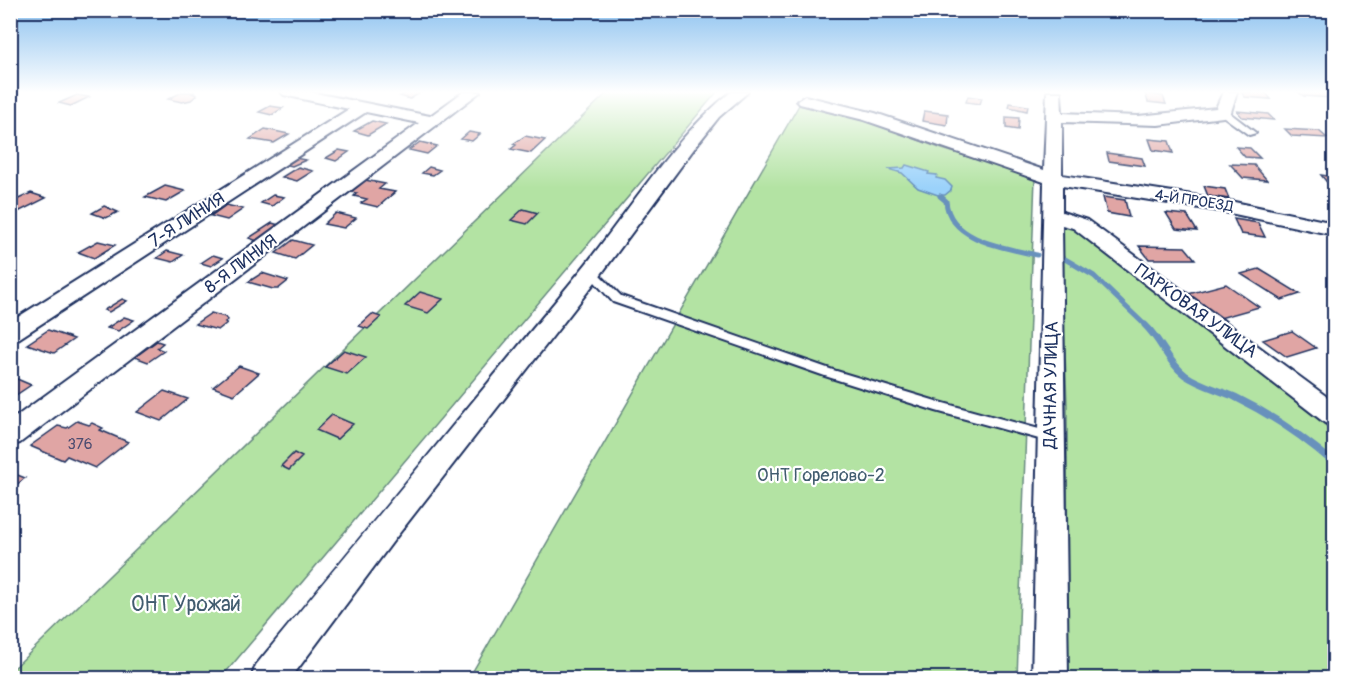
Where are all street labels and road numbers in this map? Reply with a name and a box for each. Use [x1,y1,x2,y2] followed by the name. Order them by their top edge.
[1153,185,1236,217] street label: 4-Й ПРОЕЗД
[145,187,229,253] street label: 7-Я ЛИНИЯ
[200,229,282,299] street label: 8-Я ЛИНИЯ
[1130,259,1262,363] street label: ПАРКОВАЯ УЛИЦА
[1038,321,1064,450] street label: ДАЧНАЯ УЛИЦА

